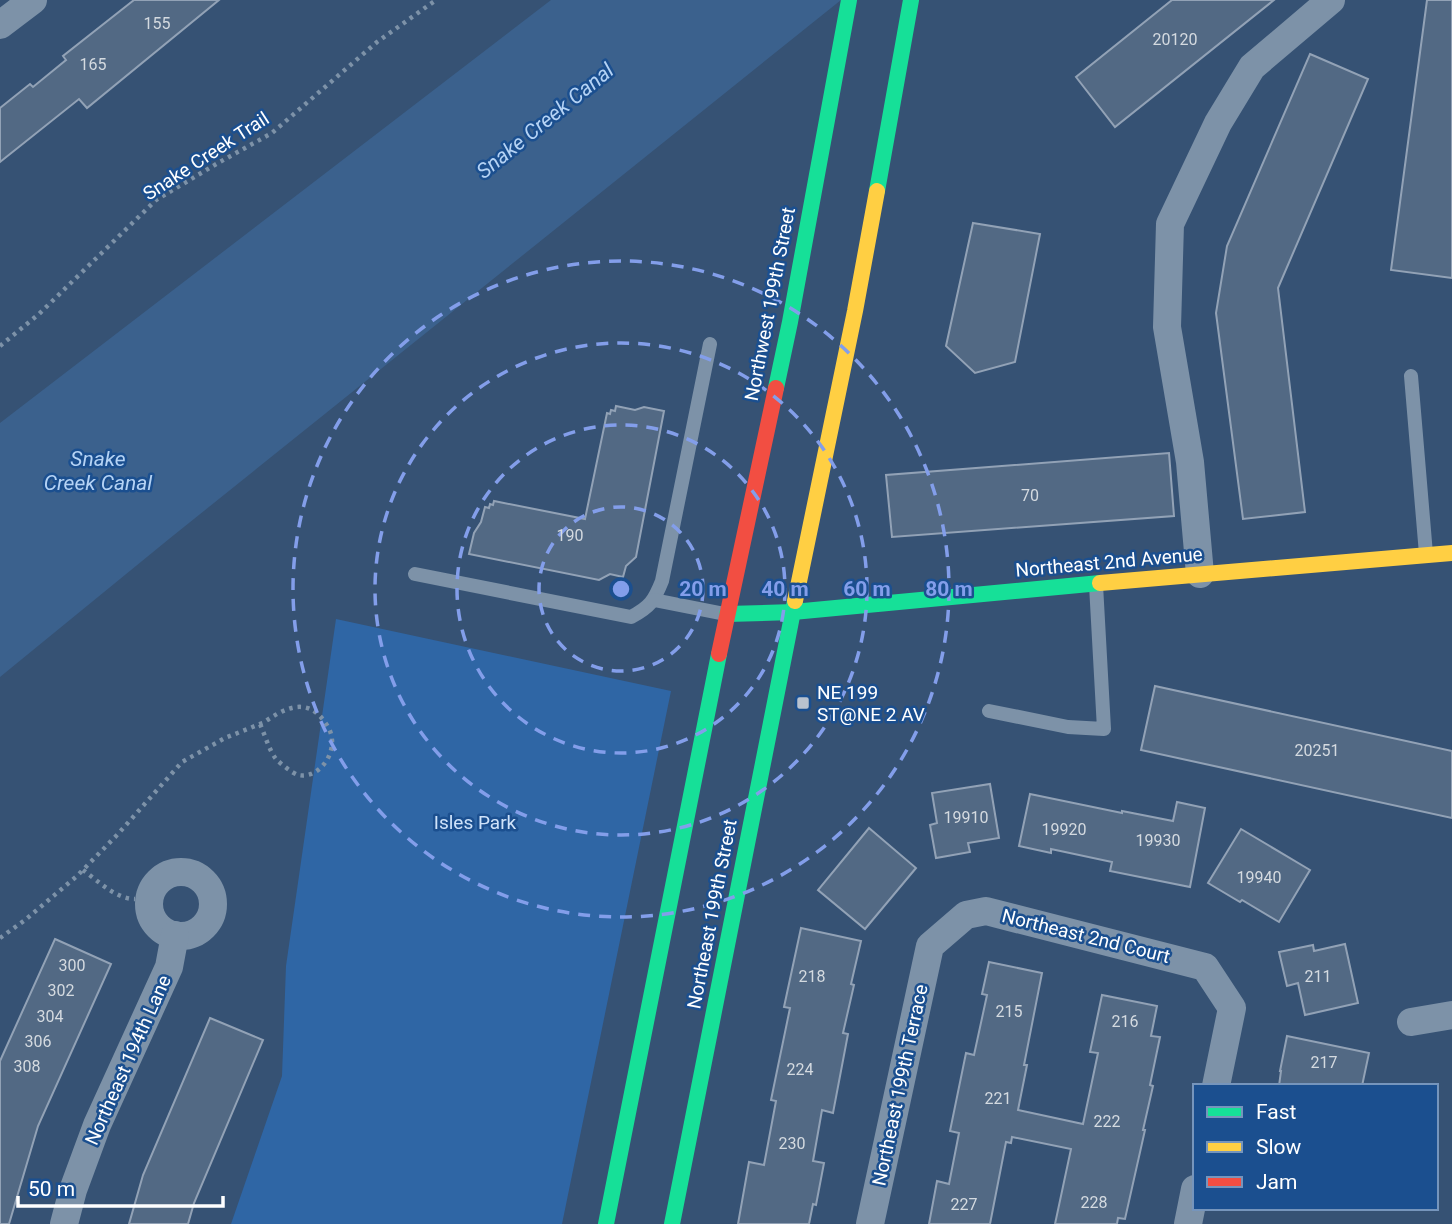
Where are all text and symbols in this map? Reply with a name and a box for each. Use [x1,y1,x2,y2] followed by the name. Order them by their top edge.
[144,14,170,33] house number: 155
[1153,30,1197,49] house number: 20120
[80,55,106,74] house number: 165
[472,58,619,184] water label: Snake Creek Canal
[139,107,273,205] street label: Snake Creek Trail
[740,205,800,403] street label: Northwest 199th Street
[44,447,153,495] water label: Snake Creek Canal
[1021,486,1039,505] house number: 70
[557,526,583,545] house number: 190
[1014,542,1204,582] street label: Northeast 2nd Avenue
[609,577,633,601] centre of rings
[679,577,727,601] text: 20 m
[761,577,809,601] text: 40 m
[843,577,891,601] text: 60 m
[925,577,973,601] text: 80 m
[817,681,925,726] place label: NE 199 ST@NE 2 AV
[795,695,811,711] marker: NE 199 ST@NE 2 AV
[1295,741,1339,760] house number: 20251
[944,808,988,827] house number: 19910
[434,811,517,834] park label: Isles Park
[682,817,742,1011] street label: Northeast 199th Street
[1042,820,1086,839] house number: 19920
[1136,831,1180,850] house number: 19930
[1237,868,1281,887] house number: 19940
[1000,904,1172,968] street label: Northeast 2nd Court
[59,956,85,975] house number: 300
[799,967,825,986] house number: 218
[1305,967,1331,986] house number: 211
[80,971,176,1149] street label: Northeast 194th Lane
[48,981,74,1000] house number: 302
[867,982,933,1188] street label: Northeast 199th Terrace
[996,1002,1022,1021] house number: 215
[37,1007,63,1026] house number: 304
[1112,1012,1138,1031] house number: 216
[25,1032,51,1051] house number: 306
[1311,1053,1337,1072] house number: 217
[14,1057,40,1076] house number: 308
[787,1060,813,1079] house number: 224
[1193,1084,1438,1210] legend
[985,1089,1011,1108] house number: 221
[1256,1100,1297,1124] text: Fast
[1094,1112,1120,1131] house number: 222
[779,1134,805,1153] house number: 230
[1256,1135,1302,1159] text: Slow
[18,1164,222,1208] scale bar
[1256,1170,1297,1194] text: Jam
[28,1177,75,1201] text: 50 m
[1081,1193,1107,1212] house number: 228
[951,1195,977,1214] house number: 227

